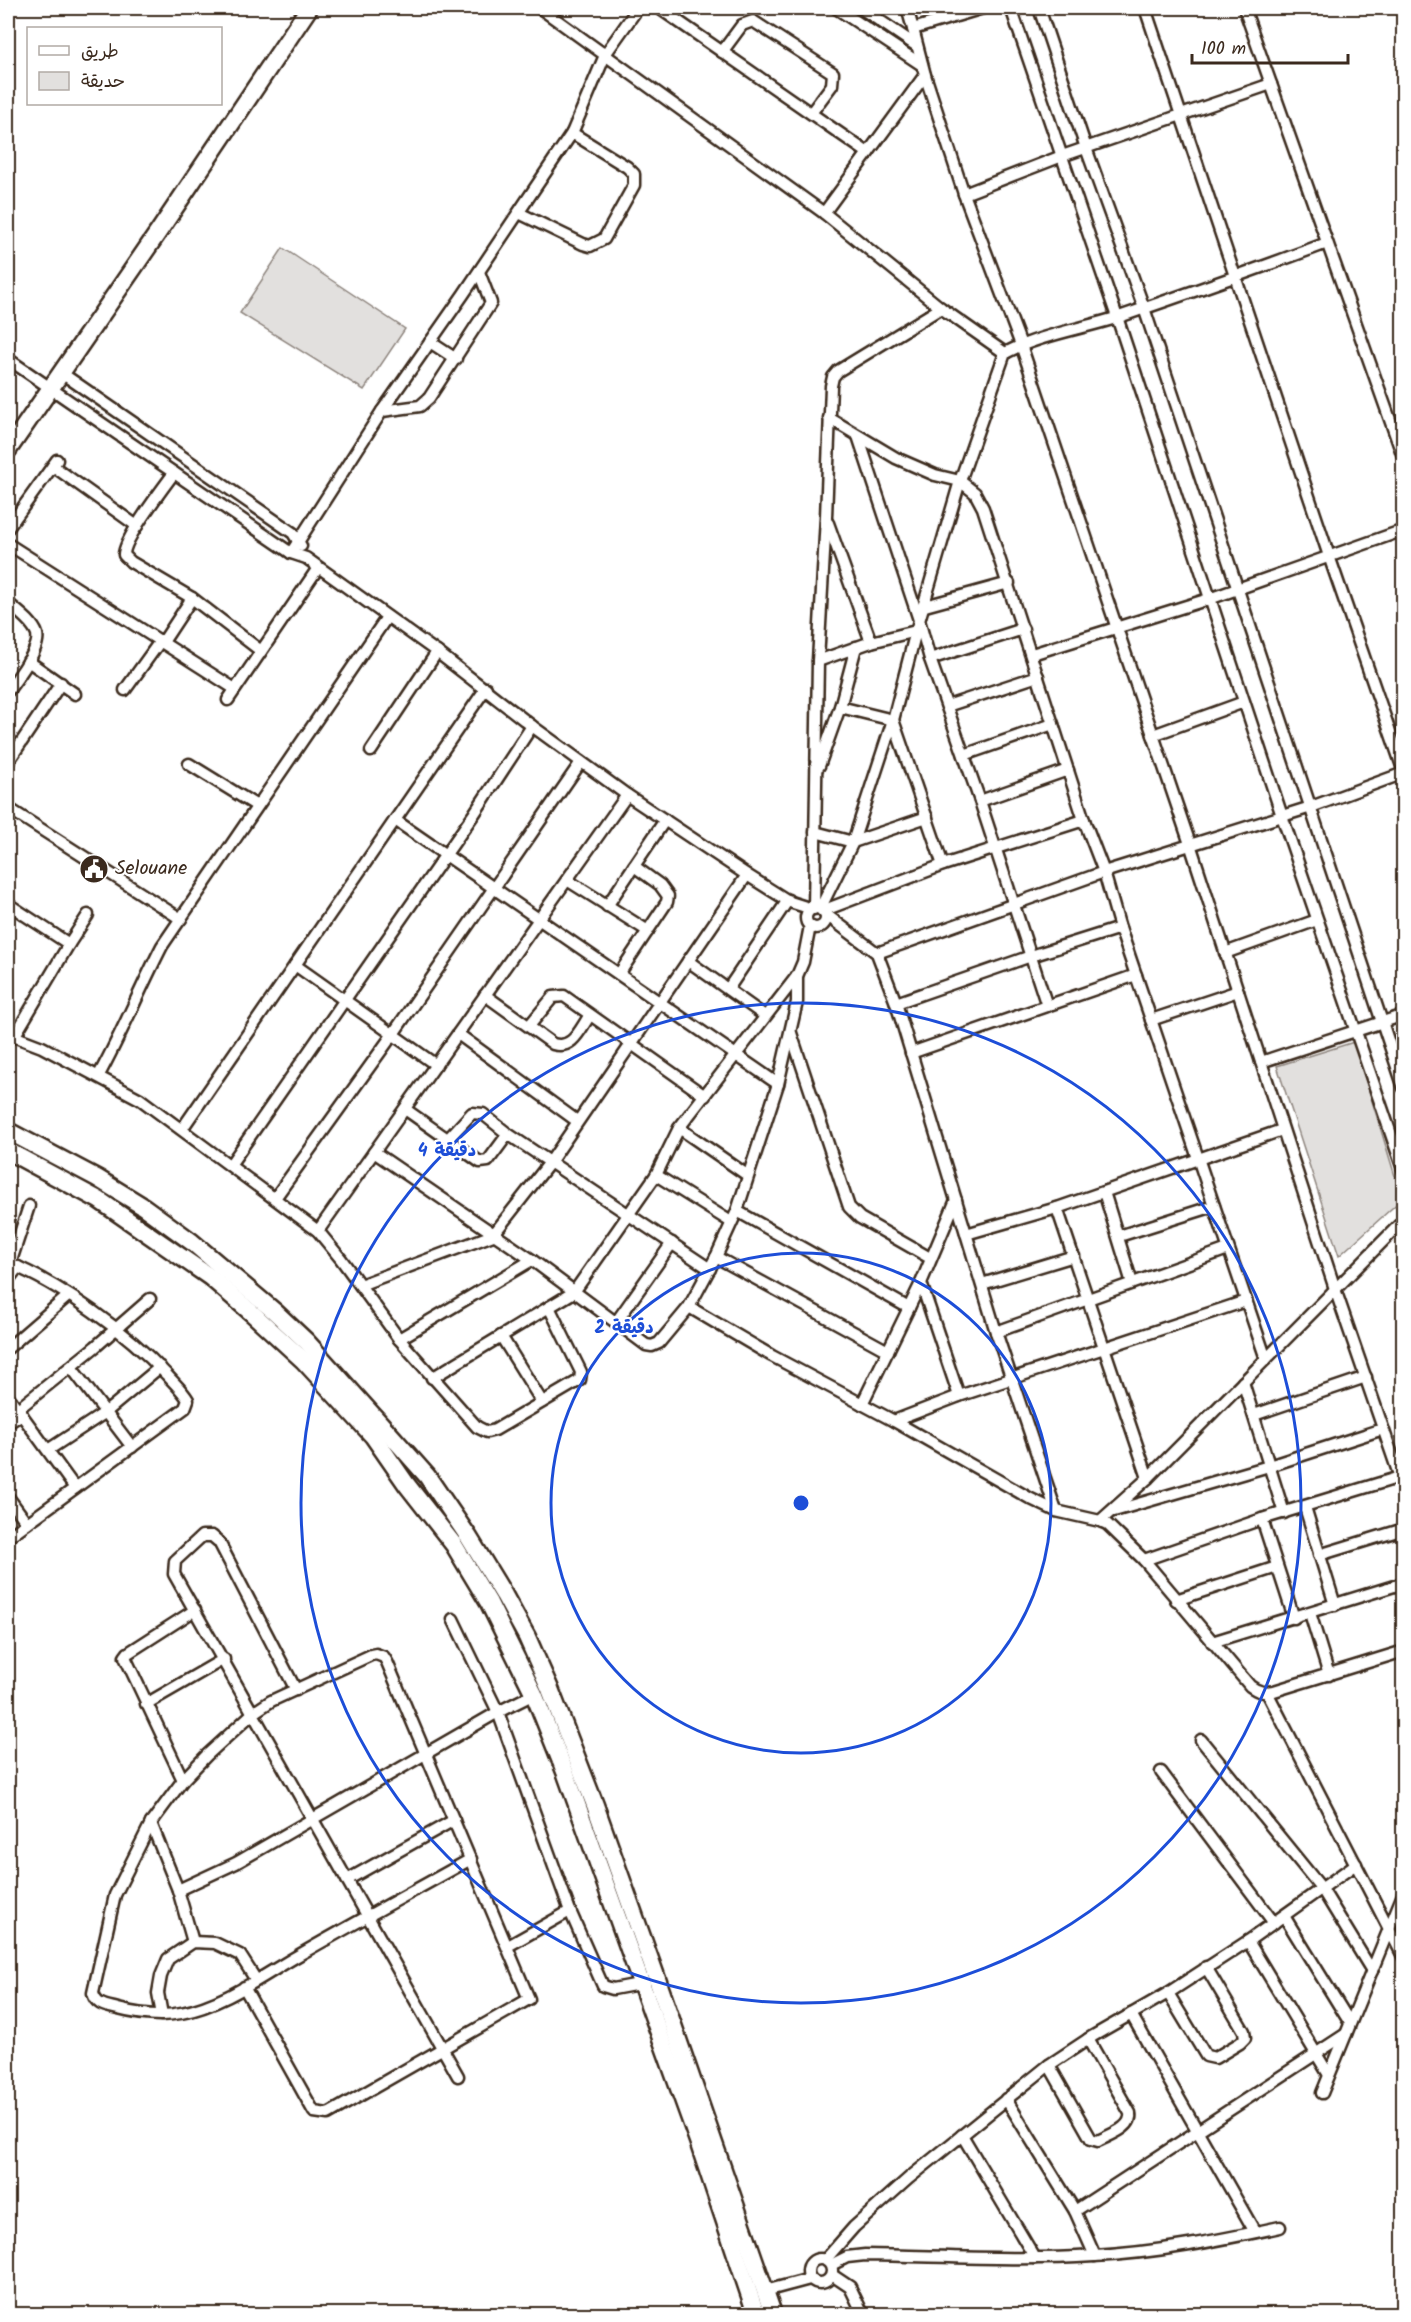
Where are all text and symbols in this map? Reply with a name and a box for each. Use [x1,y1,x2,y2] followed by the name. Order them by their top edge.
[27,27,222,105] legend
[1192,27,1348,65] scale bar
[1201,35,1246,64] text: 100 m
[81,38,119,67] text: طريق
[81,68,125,97] text: حديقة
[78,853,110,885] public building icon: Selouane
[115,853,187,885] place label: Selouane
[418,1137,476,1166] text: 4 دقيقة
[595,1314,653,1343] text: 2 دقيقة
[791,1493,811,1513] centre of rings

